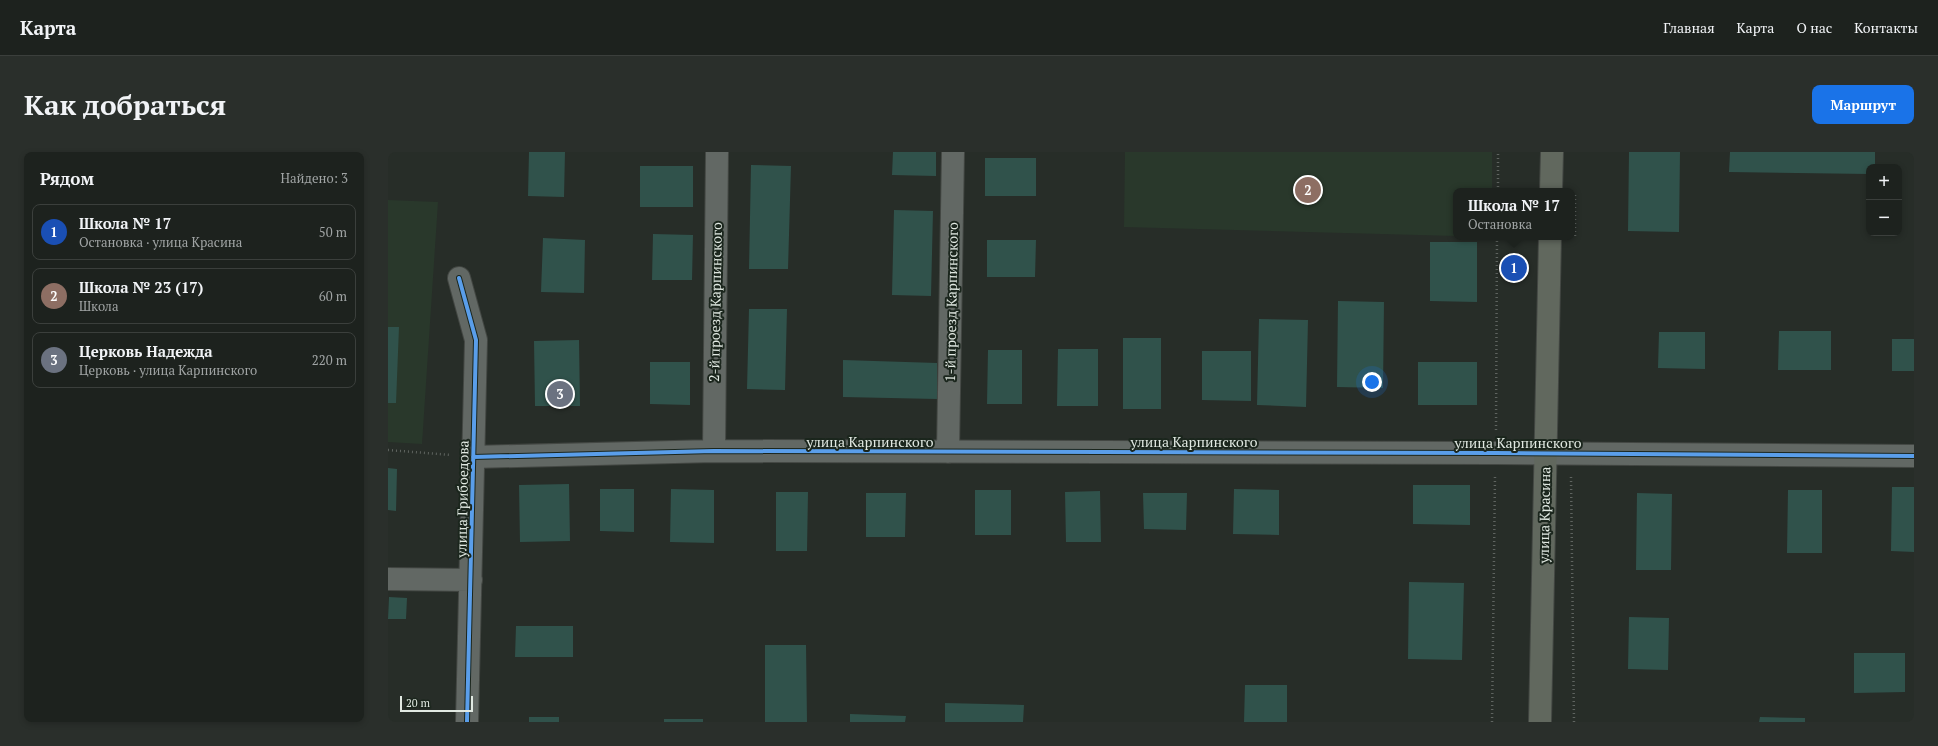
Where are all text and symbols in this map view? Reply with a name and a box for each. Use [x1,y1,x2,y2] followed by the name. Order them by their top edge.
[20,15,76,40] text: Карта
[1663,18,1715,37] text: Главная
[1737,18,1774,37] text: Карта
[1796,18,1832,37] text: О нас
[1854,18,1918,37] text: Контакты
[1812,85,1914,124] button: Маршрут
[24,86,226,123] text: Как добраться
[1866,164,1902,236] map controls
[1866,164,1902,200] button: +
[40,167,94,190] text: Рядом
[281,169,348,187] text: Найдено: 3
[1295,175,1321,205] pin: 2
[1453,188,1575,240] popup
[1468,195,1560,215] text: Школа № 17
[1866,200,1902,236] button: −
[79,213,171,233] text: Школа № 17
[1468,215,1532,233] text: Остановка
[704,222,726,382] street label: 2-й проезд Карпинского
[940,222,962,382] street label: 1-й проезд Карпинского
[50,223,58,241] text: 1
[319,223,347,241] text: 50 m
[79,233,242,251] text: Остановка · улица Красина
[1501,253,1527,283] pin: 1
[79,277,203,297] text: Школа № 23 (17)
[50,287,58,305] text: 2
[319,287,347,305] text: 60 m
[79,297,118,315] text: Школа
[79,341,213,361] text: Церковь Надежда
[50,351,58,369] text: 3
[312,351,347,369] text: 220 m
[79,361,257,379] text: Церковь · улица Карпинского
[1362,372,1382,392] your location
[547,379,573,409] pin: 3
[805,432,934,451] street label: улица Карпинского
[1129,432,1258,451] street label: улица Карпинского
[1453,433,1582,452] street label: улица Карпинского
[451,440,473,559] street label: улица Грибоедова
[1534,466,1554,565] street label: улица Красина
[400,694,473,713] scale bar
[406,696,430,710] text: 20 m

